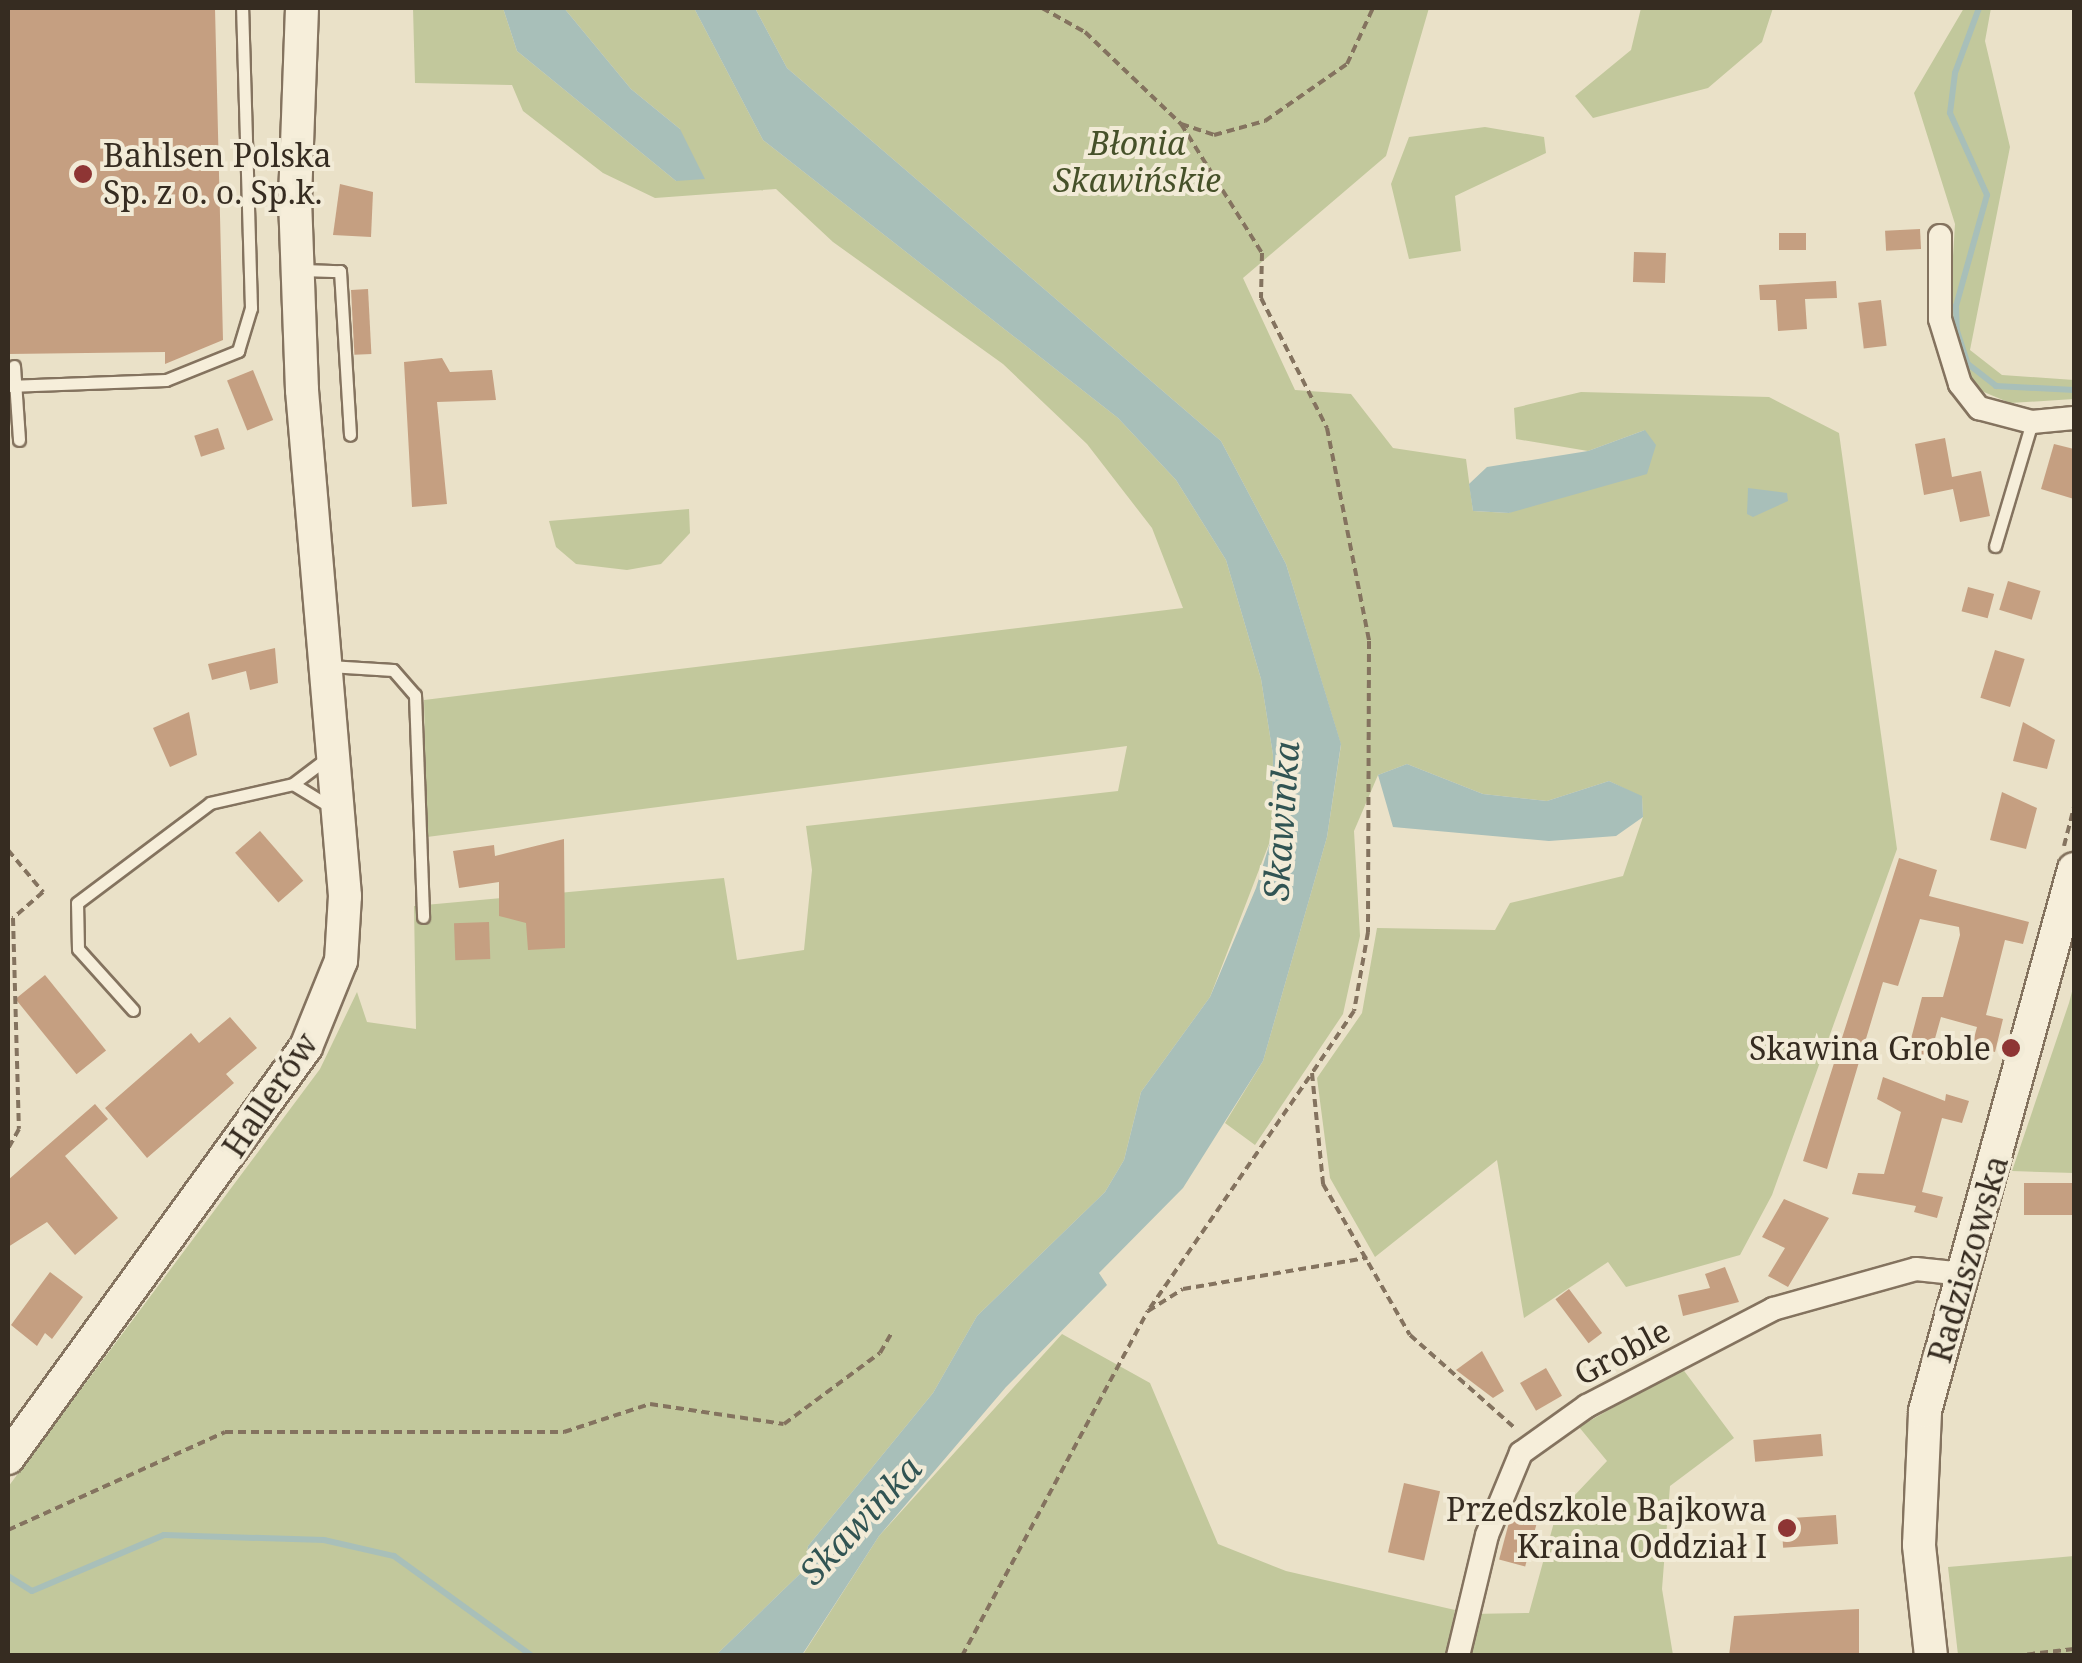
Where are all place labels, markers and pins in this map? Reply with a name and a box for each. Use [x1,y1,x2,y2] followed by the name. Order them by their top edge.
[103,137,332,212] place label: Bahlsen Polska Sp. z o. o. Sp.k.
[72,163,94,185] marker: Bahlsen Polska Sp. z o. o. Sp.k.
[1749,1029,1991,1067] place label: Skawina Groble
[2000,1037,2022,1059] marker: Skawina Groble
[1446,1491,1767,1566] place label: Przedszkole Bajkowa Kraina Oddział I
[1776,1517,1798,1539] marker: Przedszkole Bajkowa Kraina Oddział I

